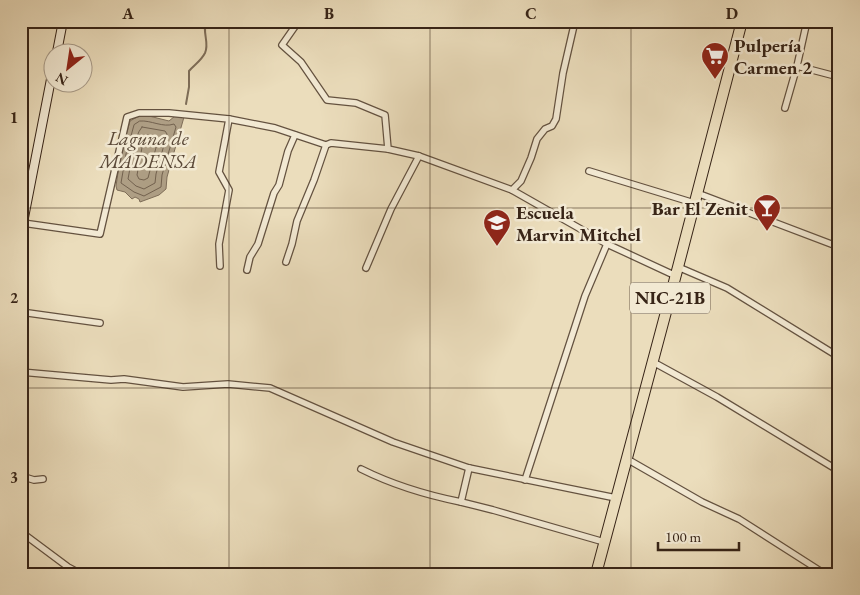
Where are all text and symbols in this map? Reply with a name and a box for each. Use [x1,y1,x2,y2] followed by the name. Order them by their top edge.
[121,3,134,24] text: A
[324,3,334,24] text: B
[525,3,537,24] text: C
[726,3,738,24] text: D
[734,33,812,80] place label: Pulpería Carmen 2
[700,41,730,80] supermarket icon: Pulpería Carmen 2
[42,42,92,92] north arrow
[52,68,71,90] text: N
[10,107,18,128] text: 1
[98,125,197,174] water label: Laguna de MADENSA
[752,193,782,232] bar icon: Bar El Zenit
[652,196,748,221] place label: Bar El Zenit
[516,200,642,247] place label: Escuela Marvin Mitchel
[482,208,512,247] school or university icon: Escuela Marvin Mitchel
[630,282,710,314] road number: NIC-21B
[10,287,19,308] text: 2
[10,467,18,488] text: 3
[658,520,739,552] scale bar
[665,527,702,546] text: 100 m

